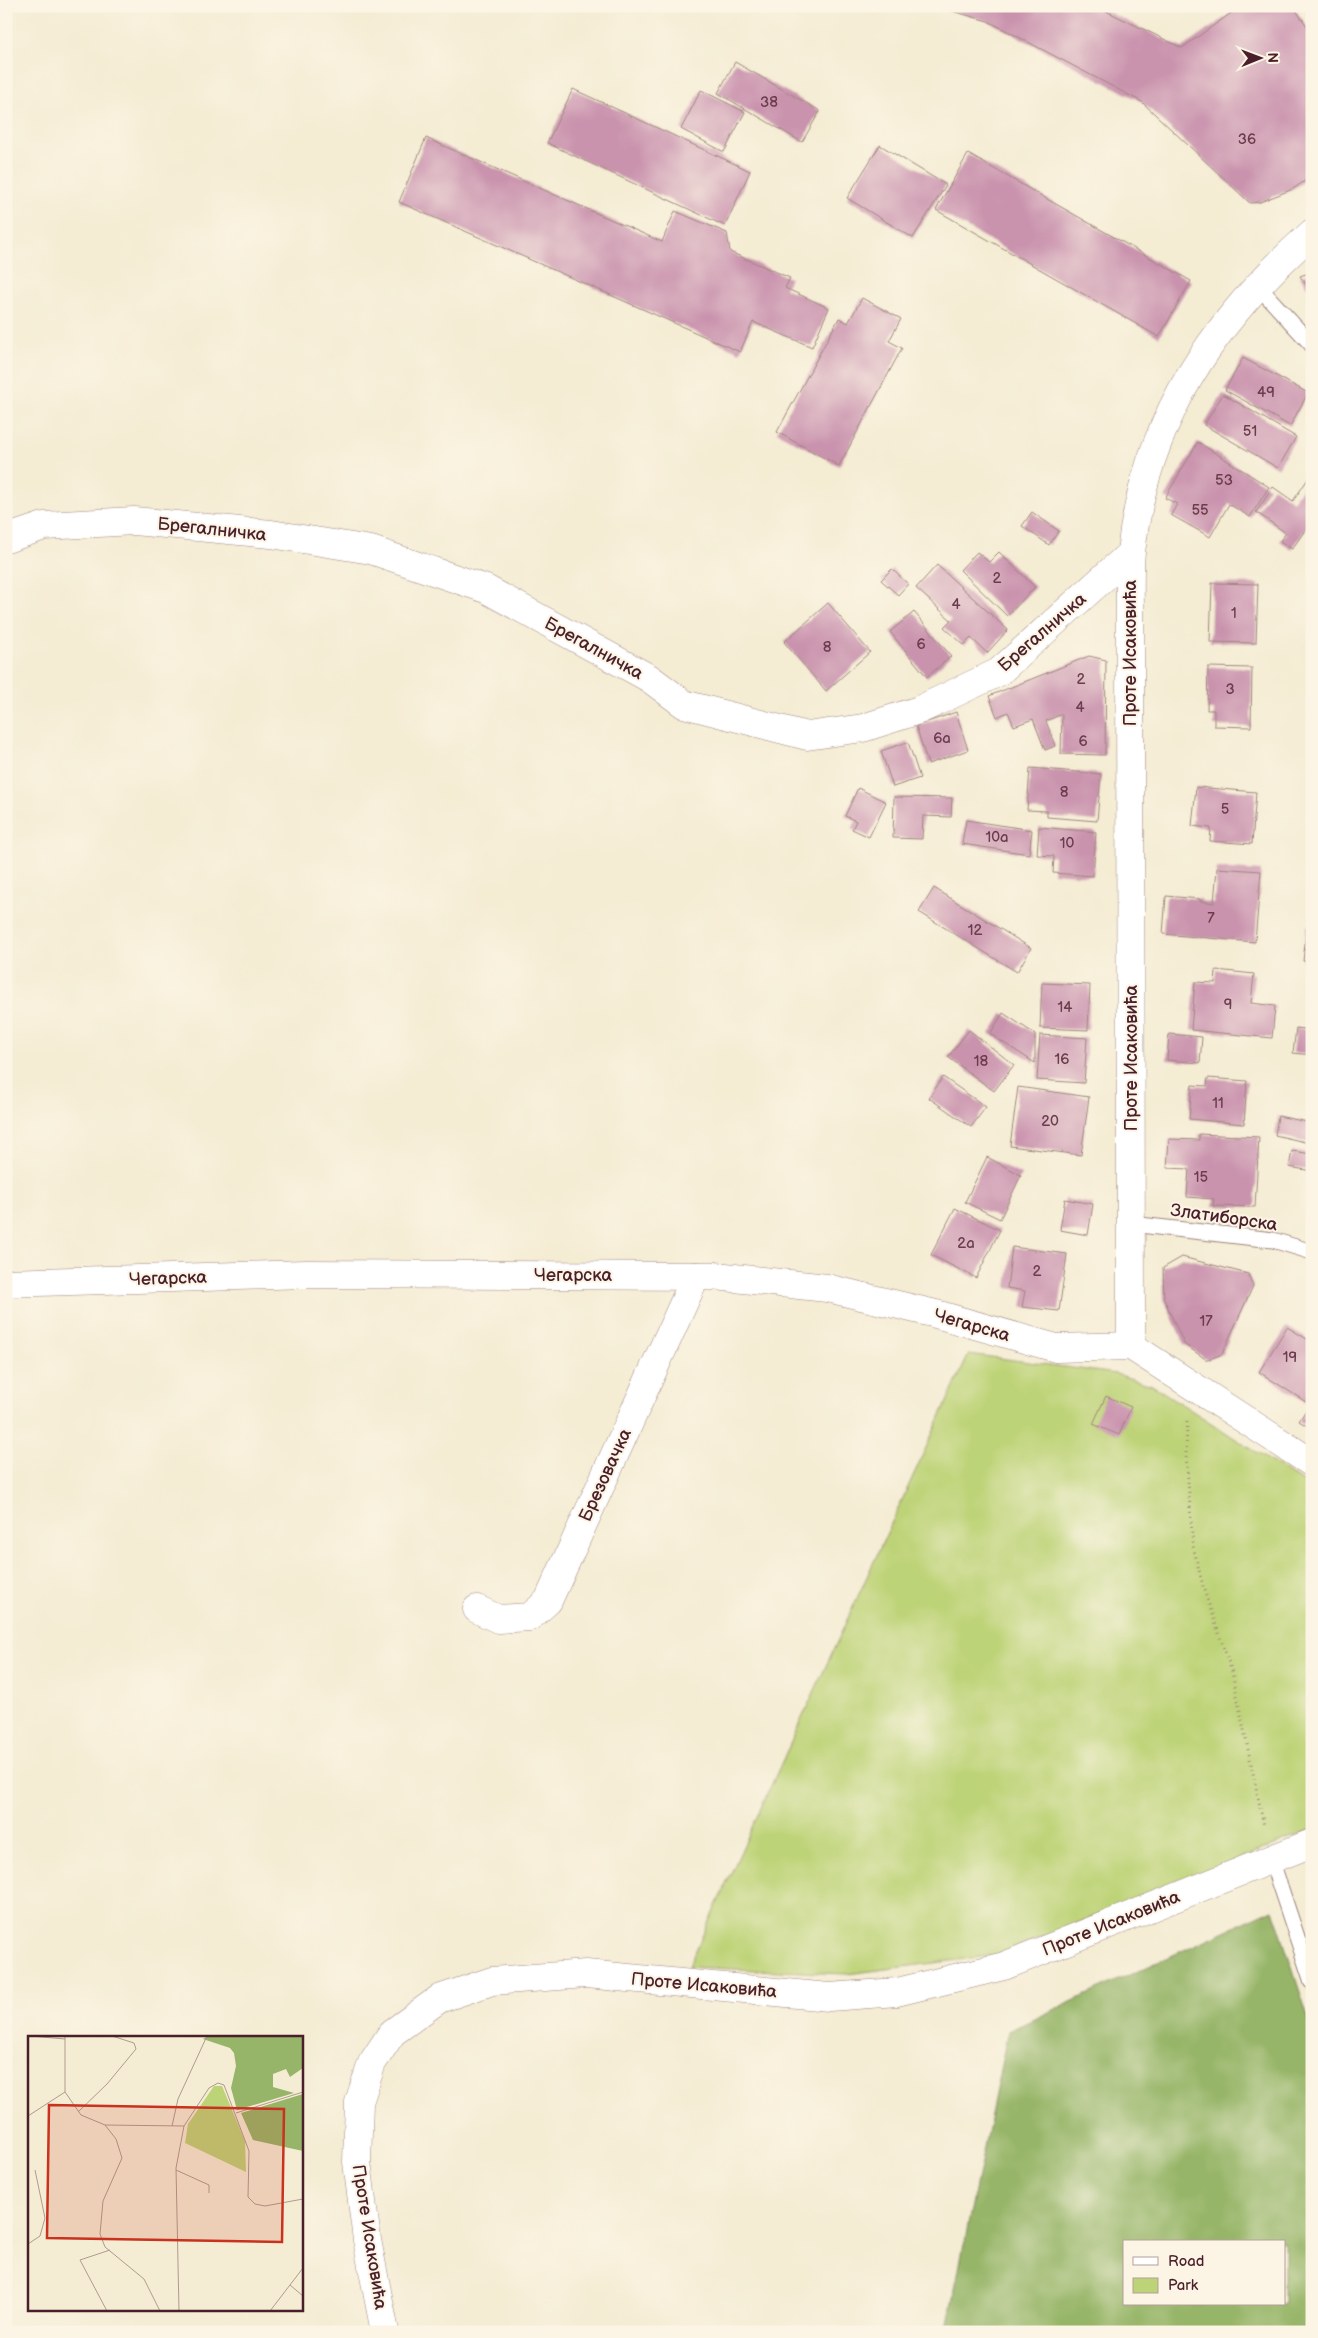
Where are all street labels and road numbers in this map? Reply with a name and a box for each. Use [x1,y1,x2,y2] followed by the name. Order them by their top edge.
[156,513,268,546] street label: Брегалничка
[1120,579,1141,726] street label: Проте Исаковића
[994,588,1091,676] street label: Брегалничка
[541,613,647,684] street label: Брегалничка
[1121,984,1142,1131] street label: Проте Исаковића
[1169,1200,1279,1235] street label: Златиборска
[534,1265,612,1286] street label: Чегарска
[129,1267,208,1290] street label: Чегарска
[931,1305,1013,1346] street label: Чегарска
[575,1425,636,1525] street label: Брезовачка
[1039,1886,1183,1961] street label: Проте Исаковића
[630,1969,778,2002] street label: Проте Исаковића
[348,2163,391,2311] street label: Проте Исаковића

